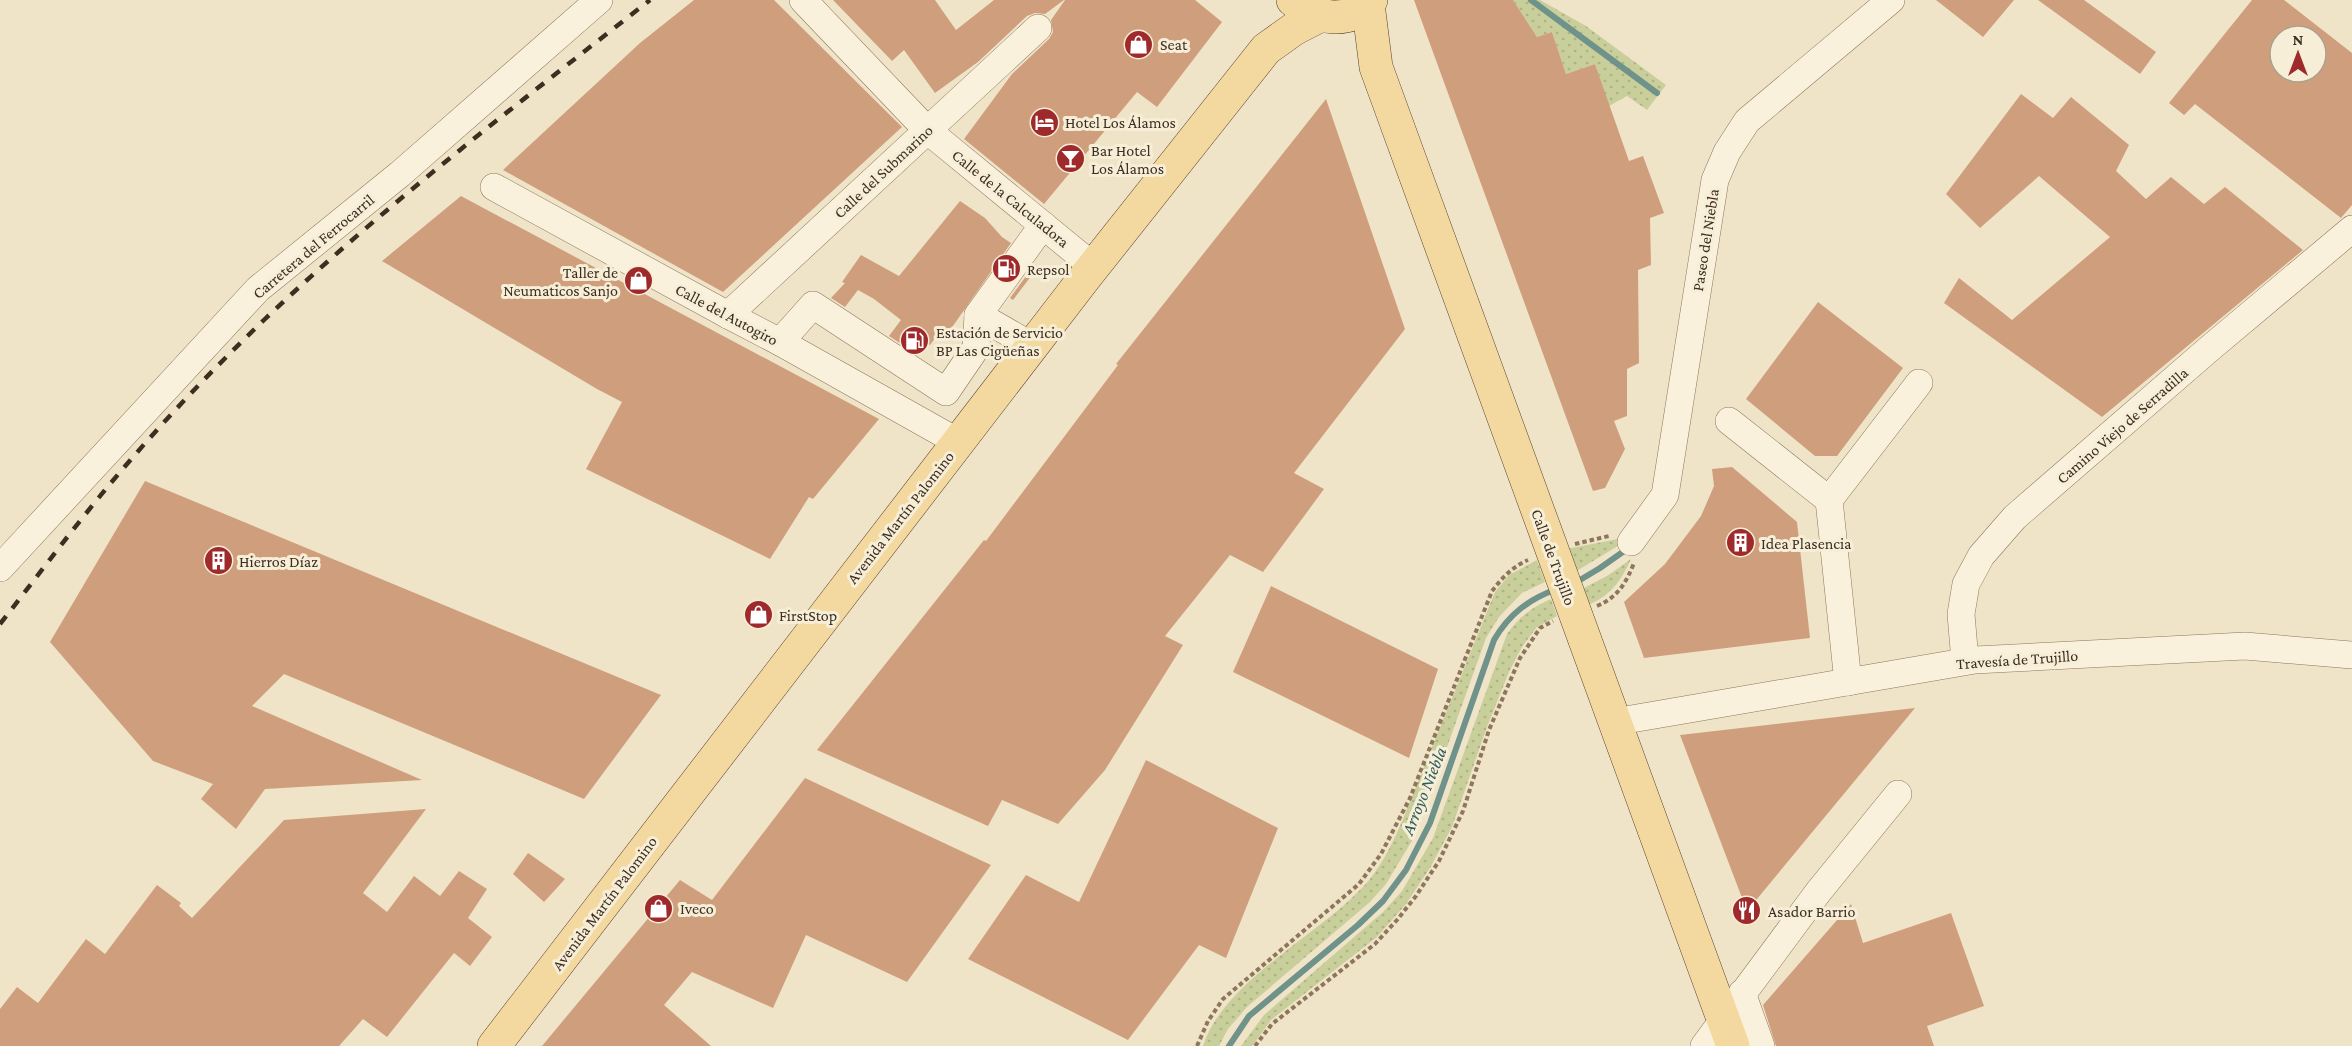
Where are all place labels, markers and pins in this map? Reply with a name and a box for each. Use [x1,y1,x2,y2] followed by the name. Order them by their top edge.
[1123,28,1155,60] shop icon: Seat
[1160,36,1188,53] place label: Seat
[1028,106,1060,138] hotel icon: Hotel Los Álamos
[1065,114,1176,131] place label: Hotel Los Álamos
[1091,142,1164,177] place label: Bar Hotel Los Álamos
[1054,143,1086,175] bar icon: Bar Hotel Los Álamos
[990,253,1022,285] fuel station icon: Repsol
[1027,261,1070,279] place label: Repsol
[503,264,618,300] place label: Taller de Neumaticos Sanjo
[623,265,655,297] shop icon: Taller de Neumaticos Sanjo
[936,324,1063,360] place label: Estación de Servicio BP Las Cigüeñas
[899,325,931,357] fuel station icon: Estación de Servicio BP Las Cigüeñas
[1724,527,1756,559] building icon: Idea Plasencia
[1761,535,1852,552] place label: Idea Plasencia
[202,545,234,577] building icon: Hierros Díaz
[239,553,318,570] place label: Hierros Díaz
[742,599,774,631] shop icon: FirstStop
[779,607,837,625] place label: FirstStop
[643,892,675,924] shop icon: Iveco
[1731,895,1763,927] restaurant icon: Asador Barrio
[680,900,714,917] place label: Iveco
[1768,903,1856,920] place label: Asador Barrio

